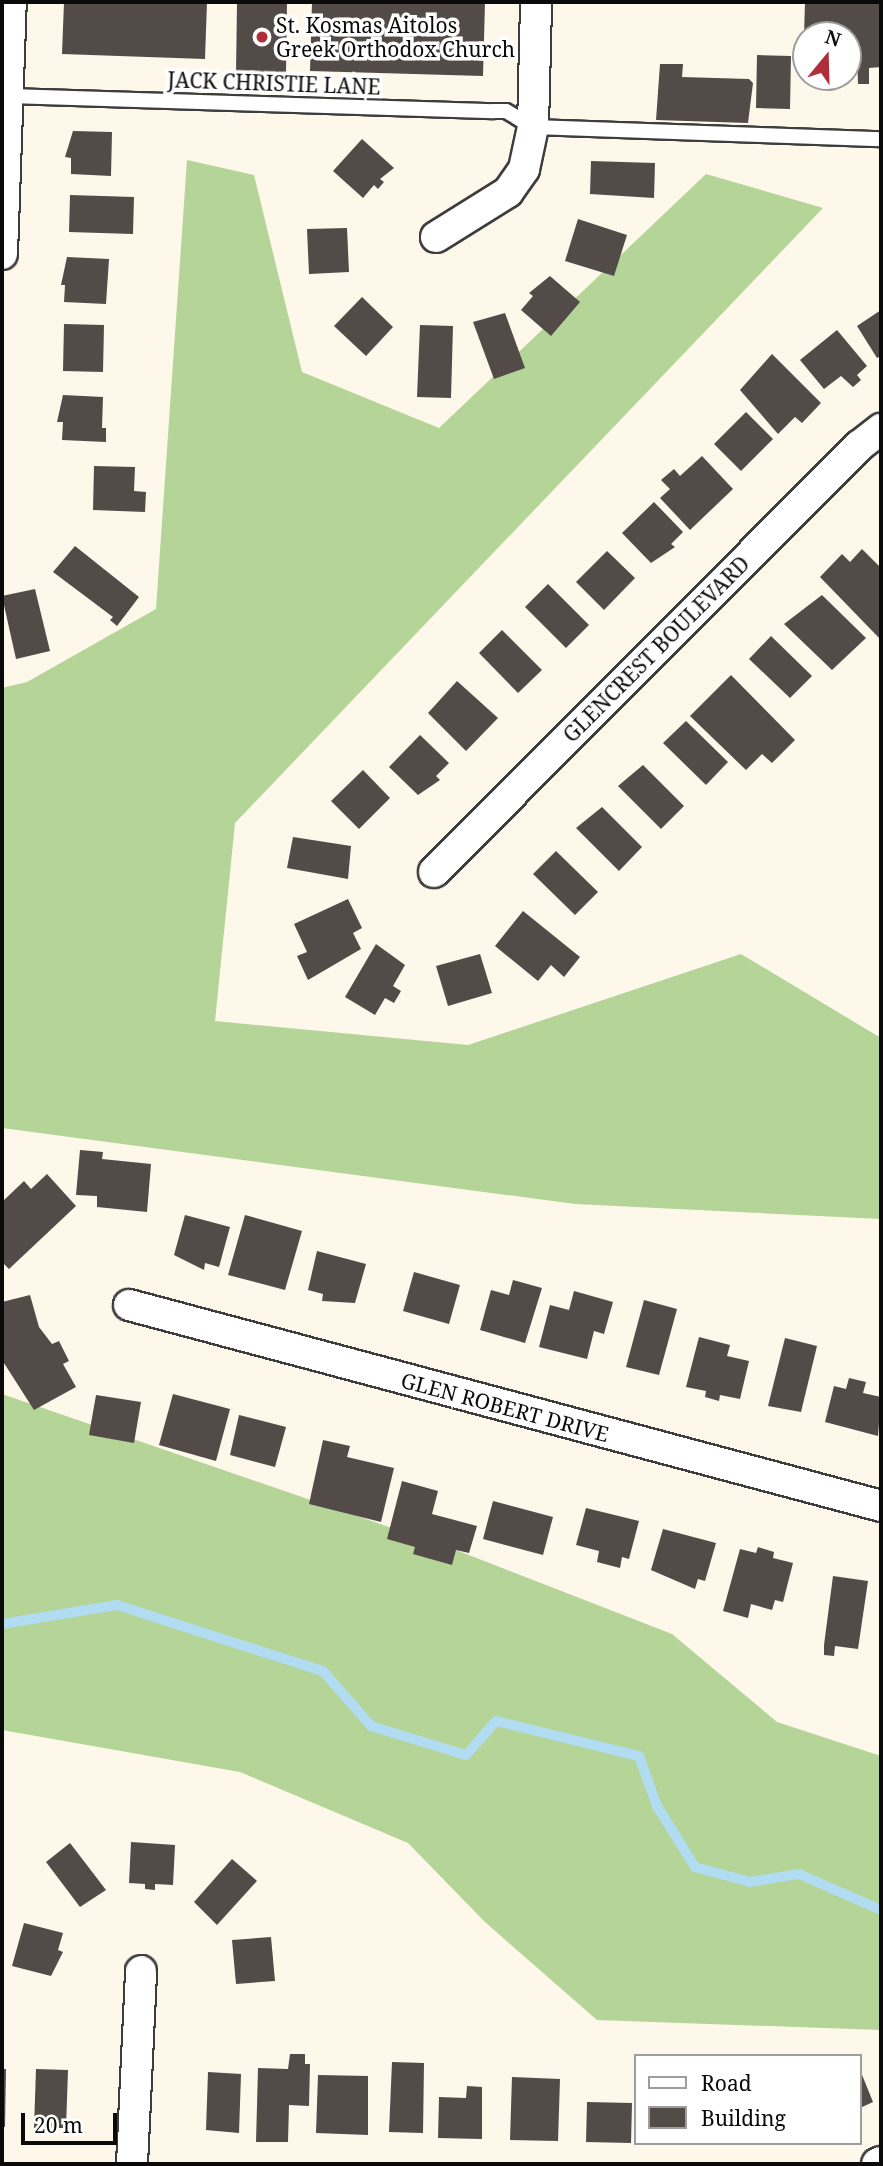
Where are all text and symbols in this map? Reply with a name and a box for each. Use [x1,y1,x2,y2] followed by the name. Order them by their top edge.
[276,12,515,62] place label: St. Kosmas Aitolos Greek Orthodox Church
[792,21,862,91] north arrow
[822,23,844,53] text: N
[254,29,270,45] marker: St. Kosmas Aitolos Greek Orthodox Church
[167,67,381,99] street label: JACK CHRISTIE LANE
[558,551,754,747] street label: GLENCREST BOULEVARD
[398,1367,612,1447] street label: GLEN ROBERT DRIVE
[634,2054,862,2145] legend
[701,2069,752,2097] text: Road
[24,2100,121,2144] scale bar
[701,2104,786,2132] text: Building
[34,2111,83,2139] text: 20 m

